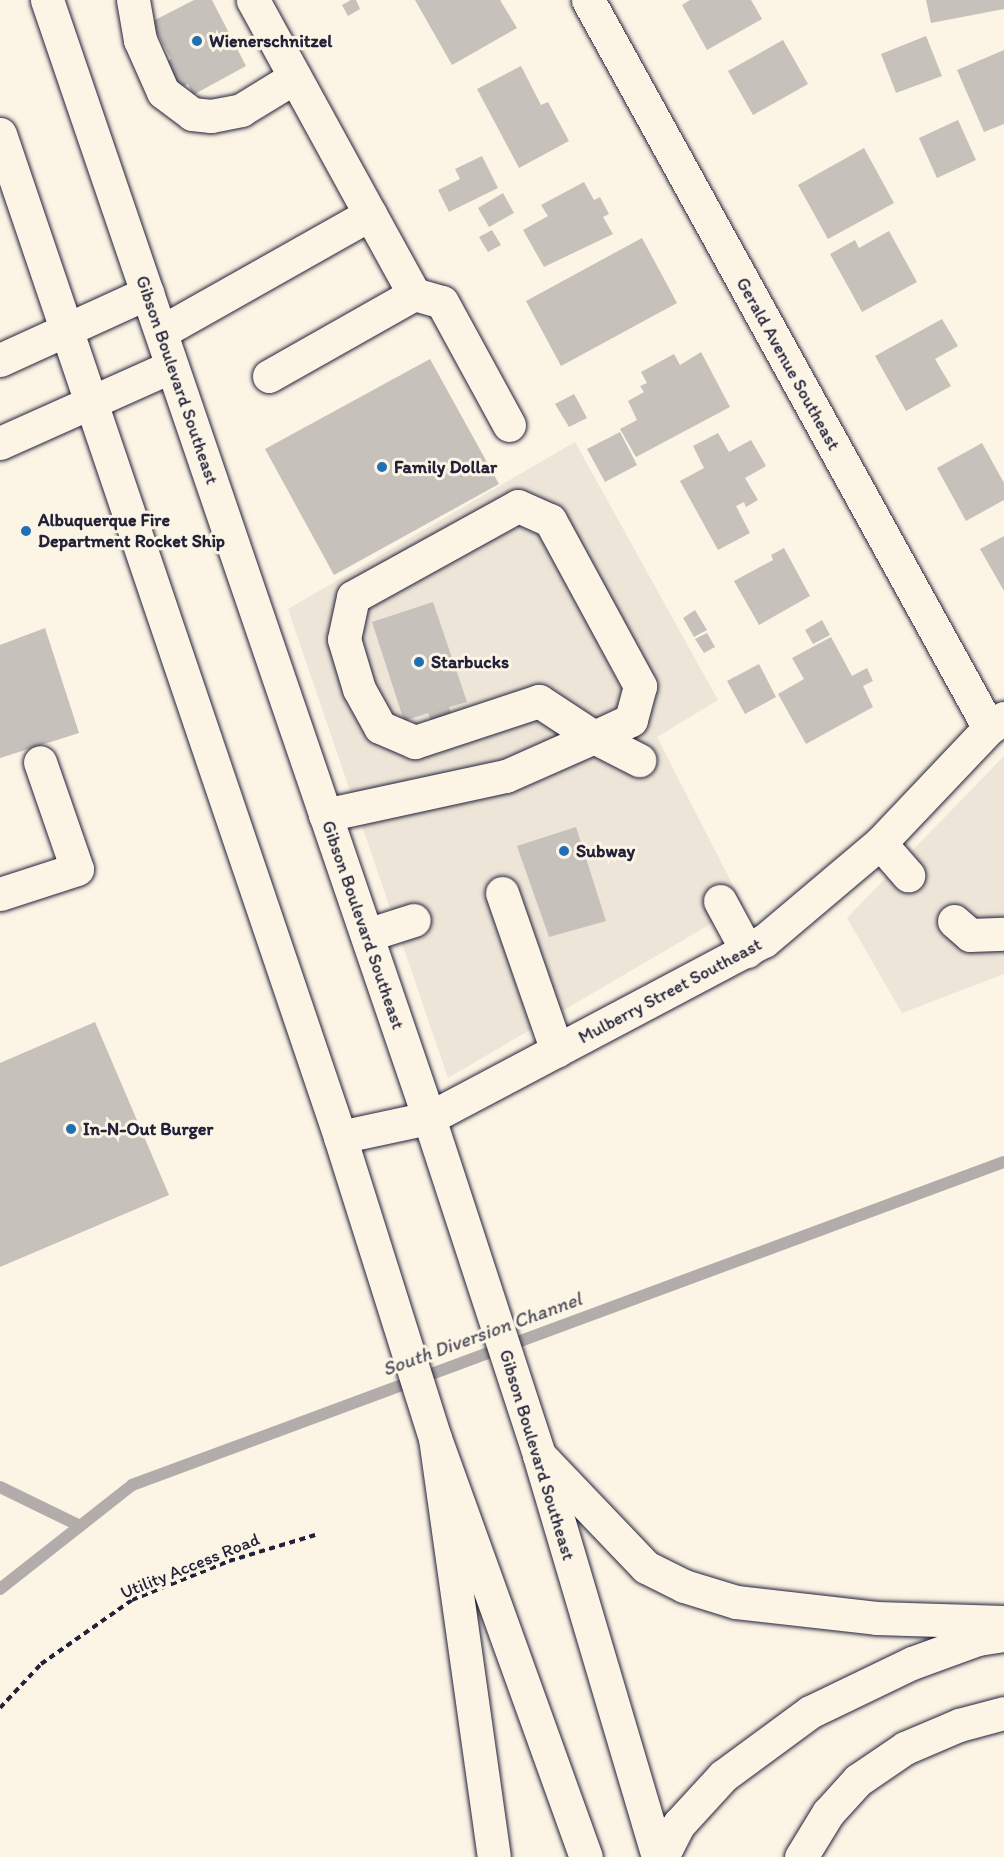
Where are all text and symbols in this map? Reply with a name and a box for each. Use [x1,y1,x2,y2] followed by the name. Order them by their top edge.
[209,30,332,52] place label: Wienerschnitzel
[190,34,204,48] marker: Wienerschnitzel
[131,273,223,487] street label: Gibson Boulevard Southeast
[731,274,845,454] street label: Gerald Avenue Southeast
[394,456,497,478] place label: Family Dollar
[375,460,389,474] marker: Family Dollar
[38,510,225,552] place label: Albuquerque Fire Department Rocket Ship
[19,524,33,538] marker: Albuquerque Fire Department Rocket Ship
[431,651,509,673] place label: Starbucks
[412,655,426,669] marker: Starbucks
[317,818,409,1032] street label: Gibson Boulevard Southeast
[576,840,635,862] place label: Subway
[557,844,571,858] marker: Subway
[575,934,765,1048] street label: Mulberry Street Southeast
[83,1118,214,1140] place label: In-N-Out Burger
[64,1122,78,1136] marker: In-N-Out Burger
[379,1287,585,1381] water label: South Diversion Channel
[495,1347,579,1563] street label: Gibson Boulevard Southeast
[117,1528,263,1604] street label: Utility Access Road

